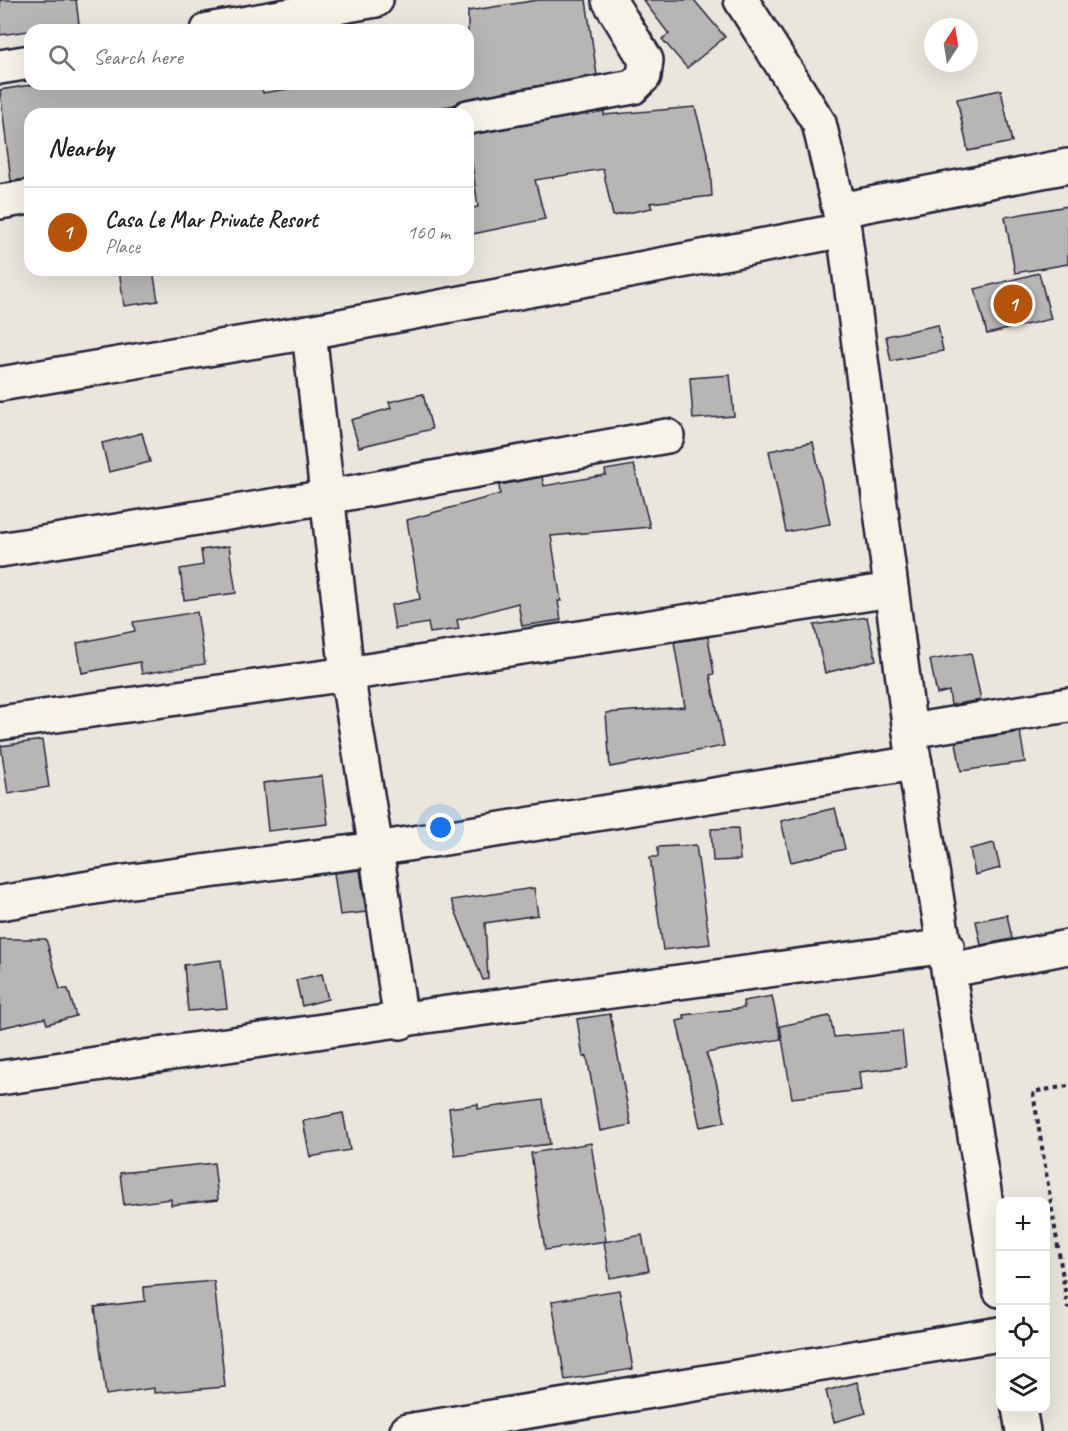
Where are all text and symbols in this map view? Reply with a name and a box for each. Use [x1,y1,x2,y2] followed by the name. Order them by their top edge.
[924,18,978,72] north arrow
[24,24,474,90] search box
[45,41,78,74] icon: search
[93,43,183,71] text: Search here
[48,131,113,164] text: Nearby
[105,206,317,234] text: Casa Le Mar Private Resort
[63,220,72,245] text: 1
[407,220,450,245] text: 160 m
[105,234,140,259] text: Place
[994,282,1032,326] pin: 1
[426,813,455,842] your location
[996,1197,1050,1413] map controls
[996,1197,1050,1251] button: +
[996,1251,1050,1305] button: −
[996,1305,1050,1359] button: locate
[996,1359,1050,1413] button: layers

